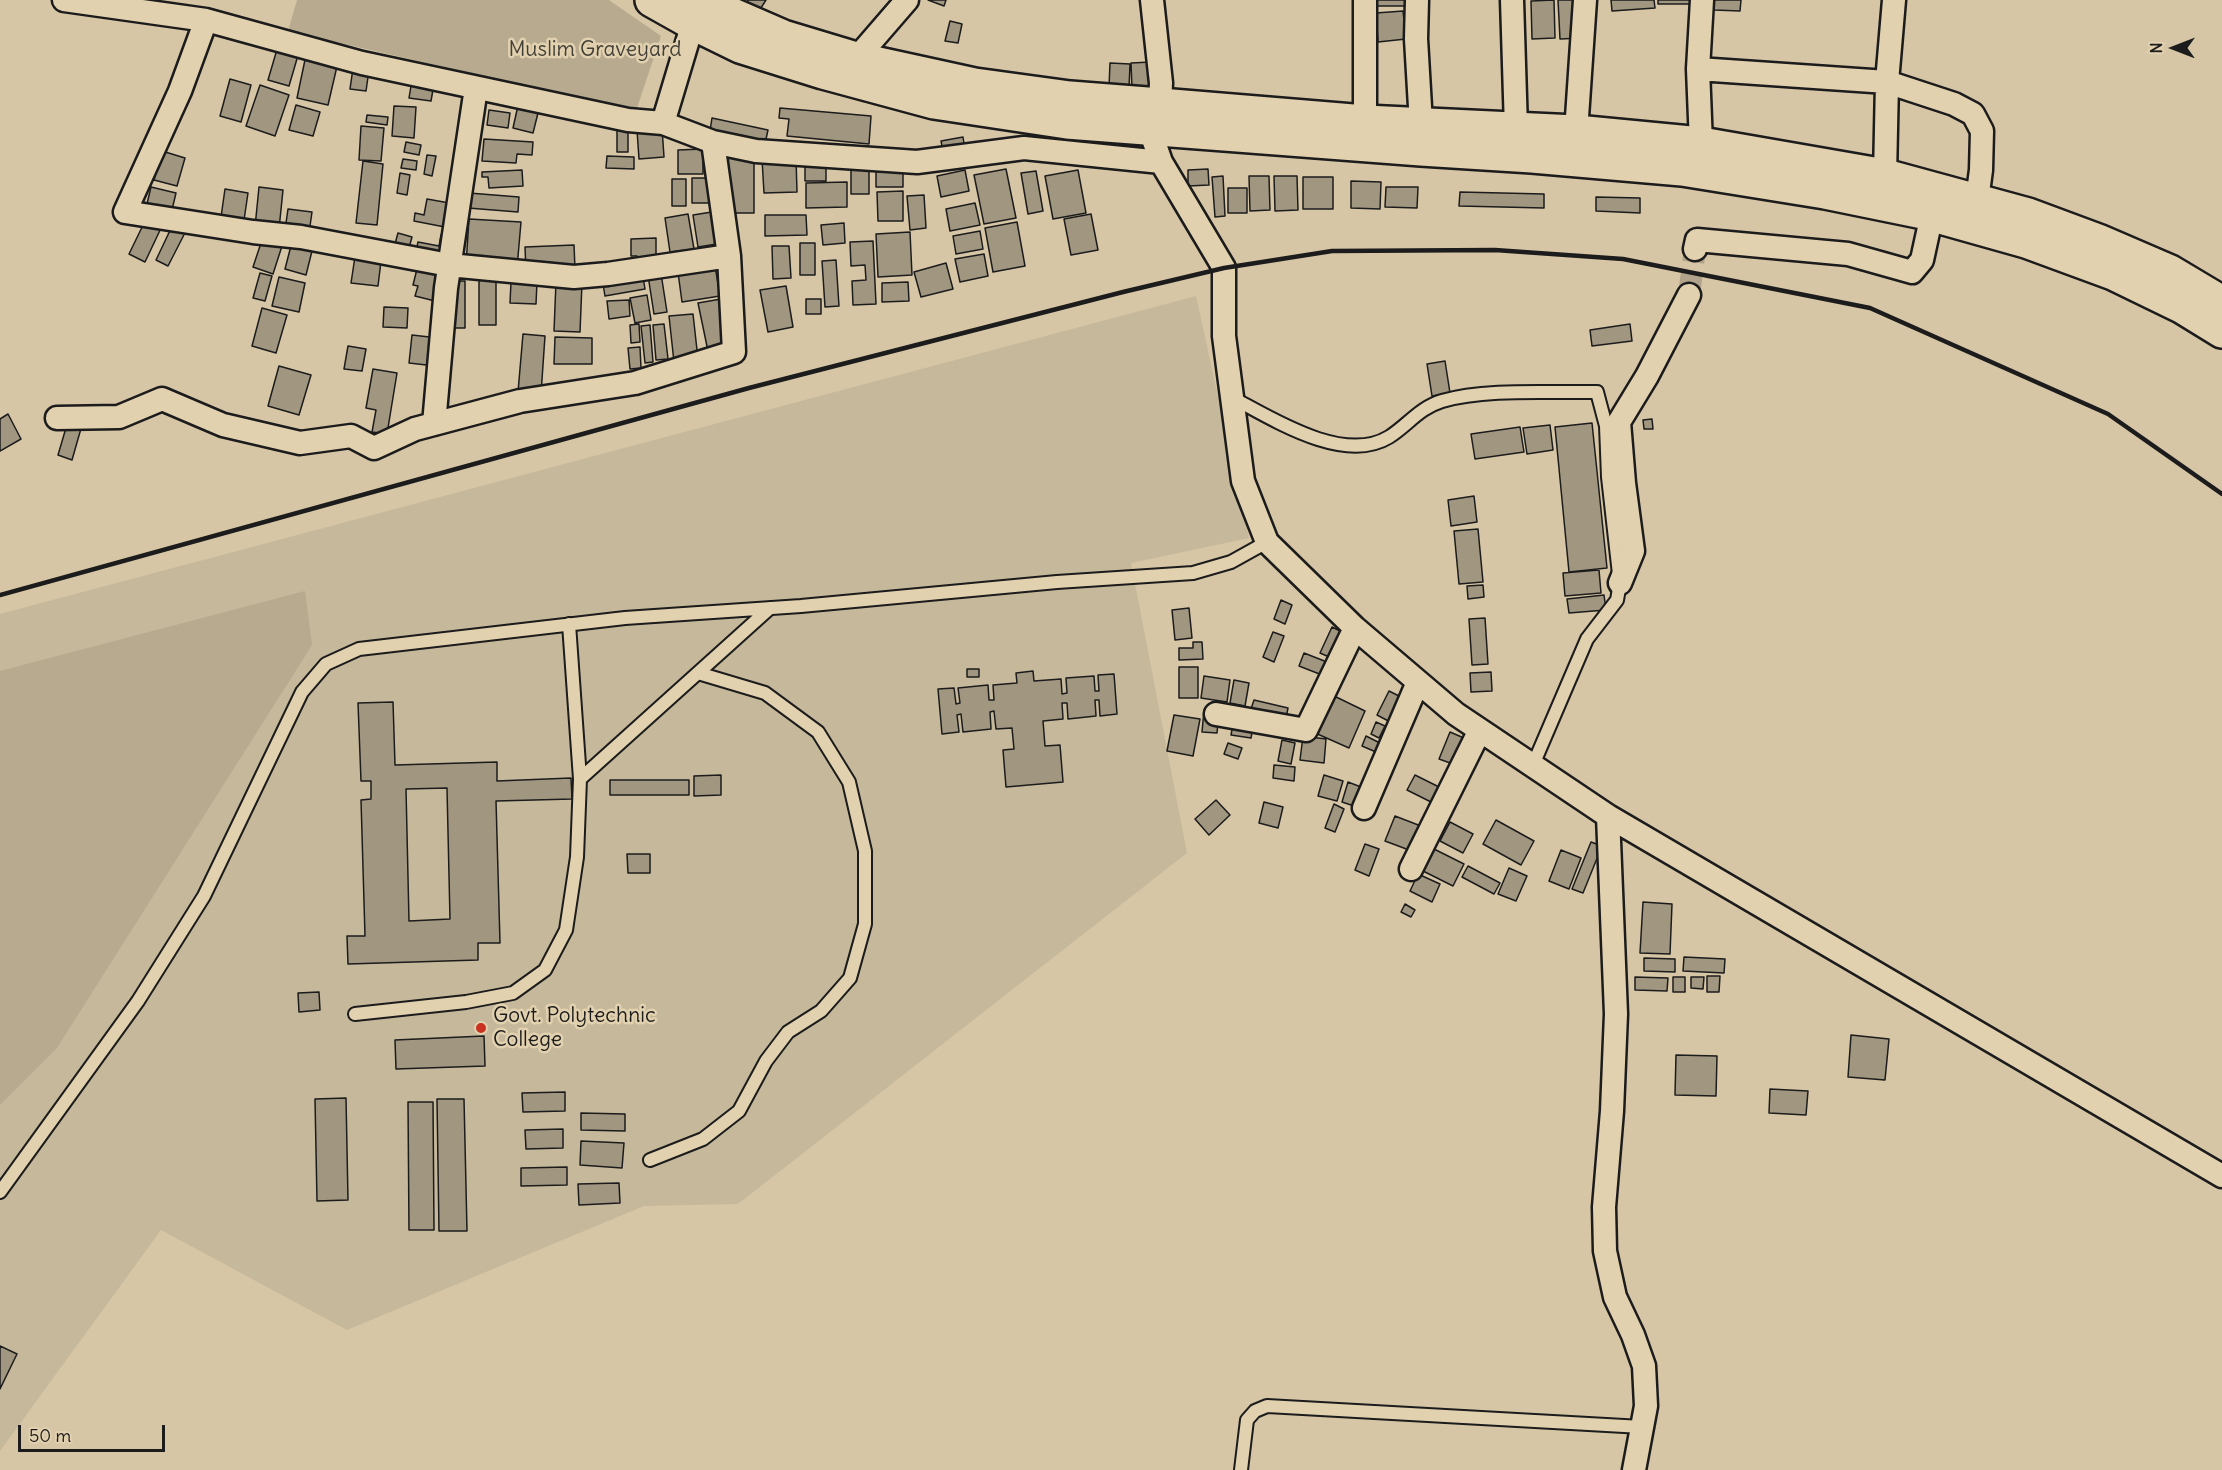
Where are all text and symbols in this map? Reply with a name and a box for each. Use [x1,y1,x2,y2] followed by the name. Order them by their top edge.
[2144,18,2204,78] north arrow
[508,37,682,63] park label: Muslim Graveyard
[2146,42,2166,54] text: N
[493,1003,656,1053] place label: Govt. Polytechnic College
[474,1021,488,1035] marker: Govt. Polytechnic College
[21,1413,168,1451] scale bar
[29,1424,71,1447] text: 50 m

